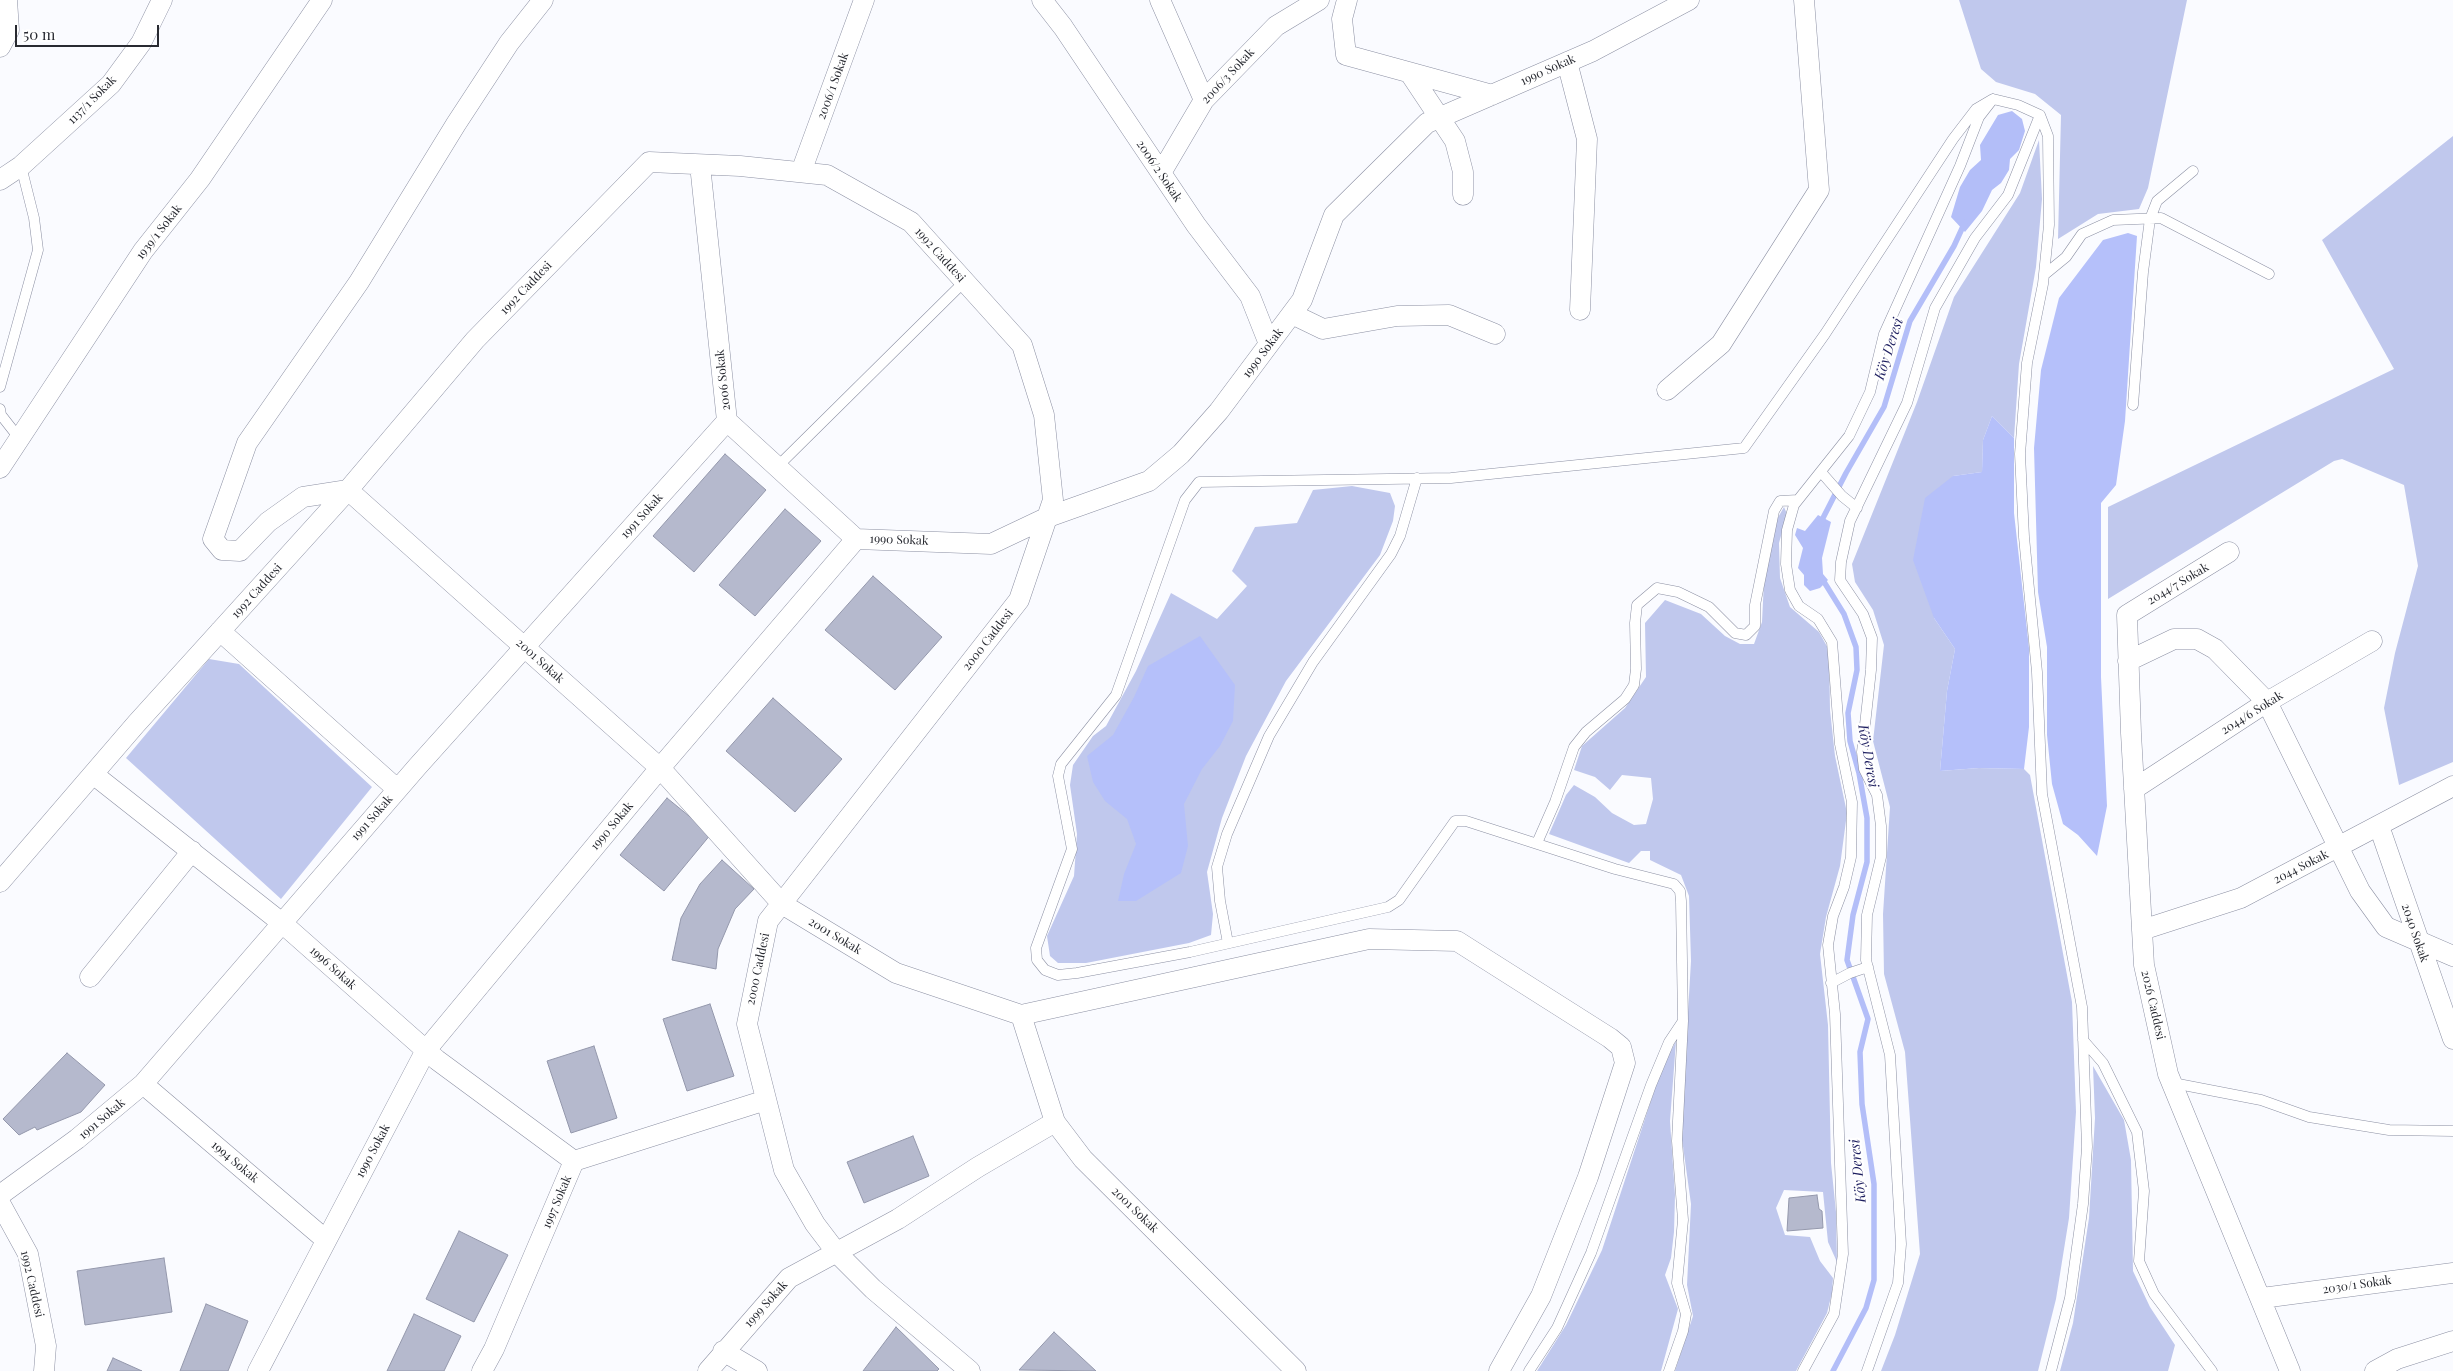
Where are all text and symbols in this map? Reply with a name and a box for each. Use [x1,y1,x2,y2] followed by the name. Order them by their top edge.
[18,15,161,47] scale bar
[23,24,55,44] text: 50 m
[1199,45,1257,107] street label: 2006/3 Sokak
[814,51,852,121] street label: 2006/1 Sokak
[1518,51,1578,89] street label: 1990 Sokak
[65,73,119,127] street label: 1137/1 Sokak
[1133,137,1185,205] street label: 2006/2 Sokak
[133,202,185,262] street label: 1939/1 Sokak
[912,225,968,285] street label: 1992 Caddesi
[497,258,555,318] street label: 1992 Caddesi
[1871,316,1907,382] water label: Köy Deresi
[1240,325,1286,381] street label: 1990 Sokak
[713,349,733,411] street label: 2006 Sokak
[618,490,666,542] street label: 1991 Sokak
[869,532,929,548] street label: 1990 Sokak
[2145,560,2211,608] street label: 2044/7 Sokak
[229,561,285,621] street label: 1992 Caddesi
[960,607,1016,673] street label: 2000 Caddesi
[513,636,567,686] street label: 2001 Sokak
[2218,688,2286,738] street label: 2044/6 Sokak
[1854,723,1882,789] water label: Köy Deresi
[348,792,396,844] street label: 1991 Sokak
[588,799,636,853] street label: 1990 Sokak
[2271,847,2331,887] street label: 2044 Sokak
[2398,902,2432,964] street label: 2040 Sokak
[806,914,864,958] street label: 2001 Sokak
[743,932,773,1006] street label: 2000 Caddesi
[307,943,359,993] street label: 1996 Sokak
[2138,969,2168,1041] street label: 2026 Caddesi
[76,1095,128,1143] street label: 1991 Sokak
[353,1122,393,1180] street label: 1990 Sokak
[208,1138,262,1186] street label: 1994 Sokak
[1846,1138,1870,1204] water label: Köy Deresi
[539,1173,575,1231] street label: 1997 Sokak
[1109,1184,1161,1236] street label: 2001 Sokak
[17,1249,47,1319] street label: 1992 Caddesi
[2322,1273,2392,1297] street label: 2030/1 Sokak
[741,1278,791,1330] street label: 1999 Sokak

